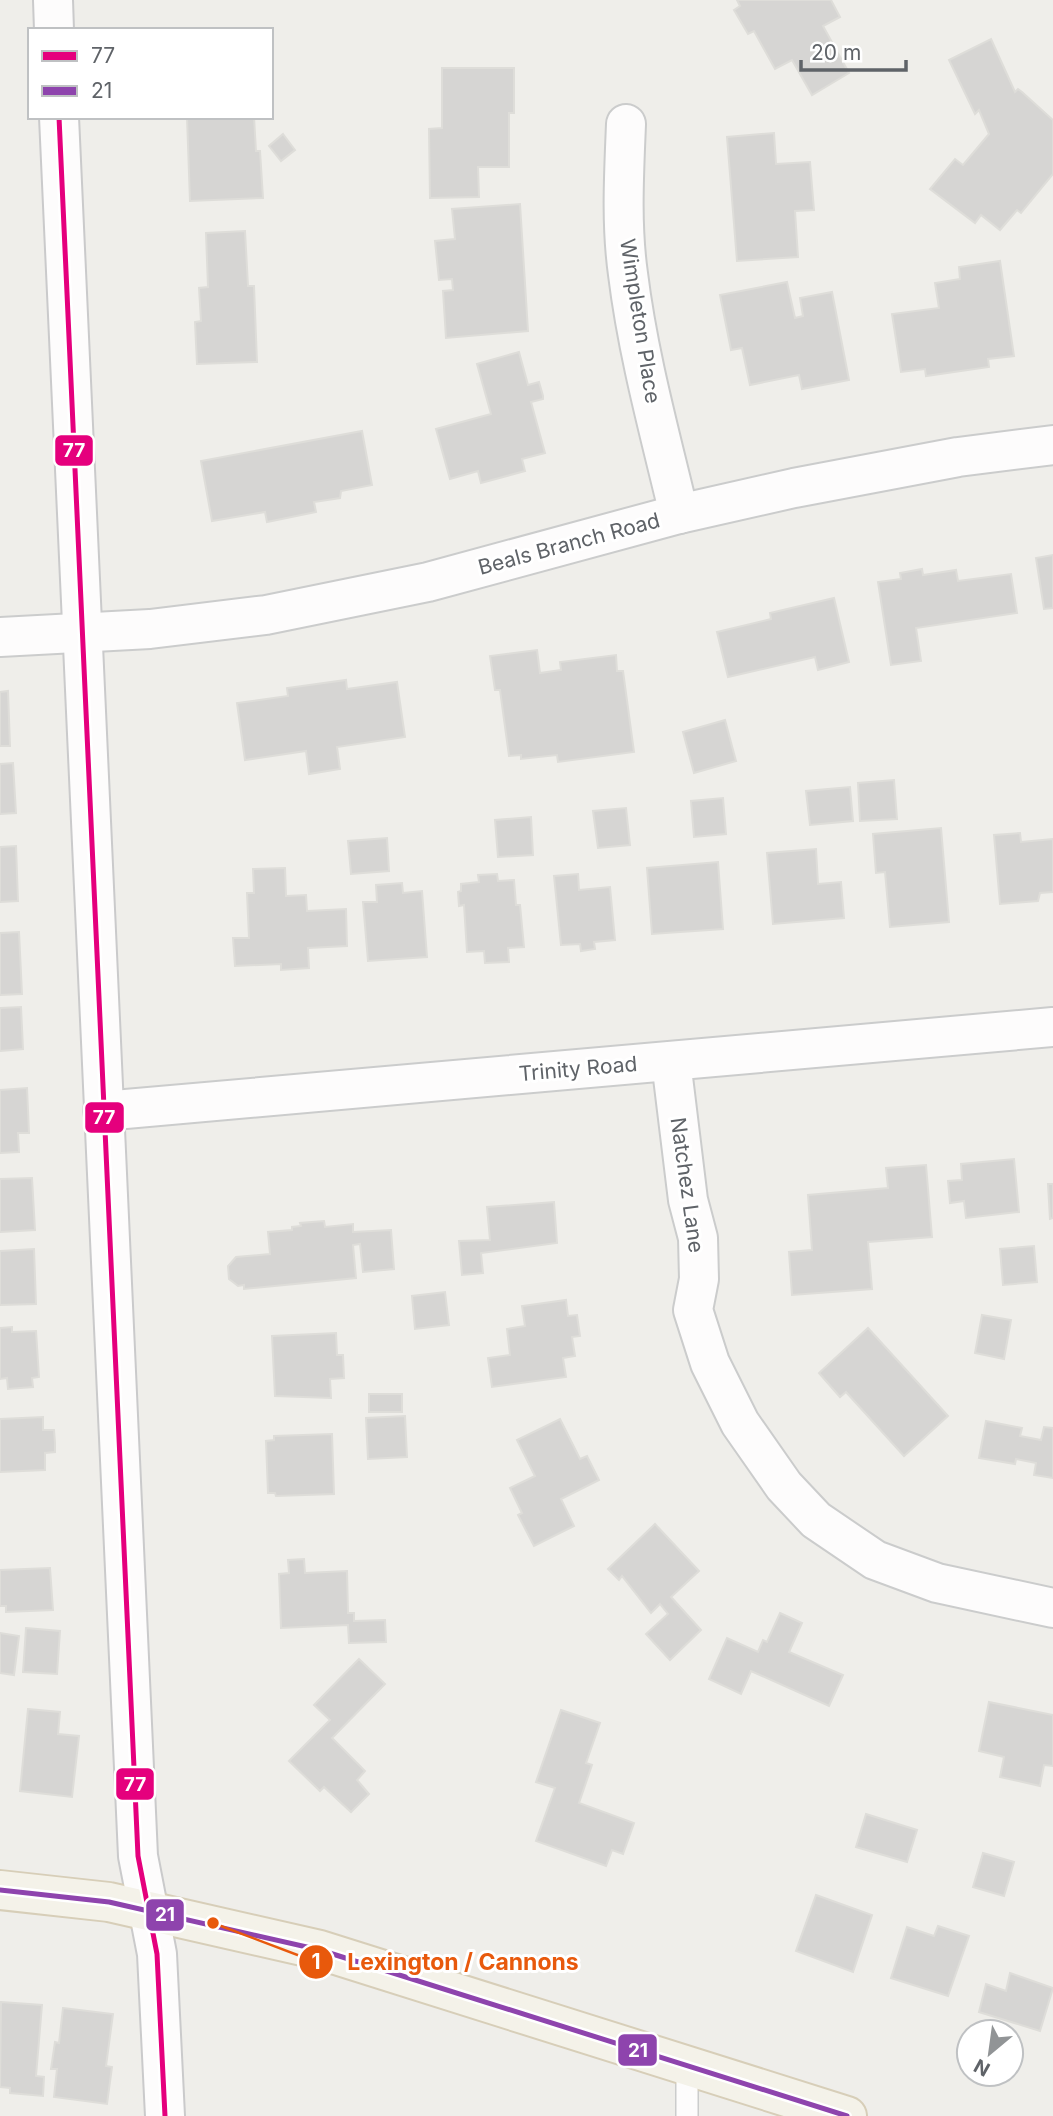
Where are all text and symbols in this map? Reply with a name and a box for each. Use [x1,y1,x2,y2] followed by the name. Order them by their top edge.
[28,28,273,119] legend
[801,28,906,72] scale bar
[811,40,861,65] text: 20 m
[91,43,115,68] text: 77
[91,78,112,103] text: 21
[615,237,666,405] street label: Wimpleton Place
[54,434,94,467] line badge: 77
[63,439,85,462] text: 77
[475,507,662,580] street label: Beals Branch Road
[518,1051,638,1086] street label: Trinity Road
[84,1101,125,1134] line badge: 77
[93,1106,115,1129] text: 77
[666,1116,709,1254] street label: Natchez Lane
[115,1767,155,1801] line badge: 77
[124,1773,146,1796] text: 77
[145,1898,185,1932] line badge: 21
[155,1903,175,1926] text: 21
[298,1940,593,1984] callout: Lexington / Cannons
[347,1948,579,1976] text: Lexington / Cannons
[311,1949,321,1974] text: 1
[955,2018,1025,2088] north arrow
[617,2033,658,2067] line badge: 21
[628,2039,648,2062] text: 21
[970,2054,994,2081] text: N

